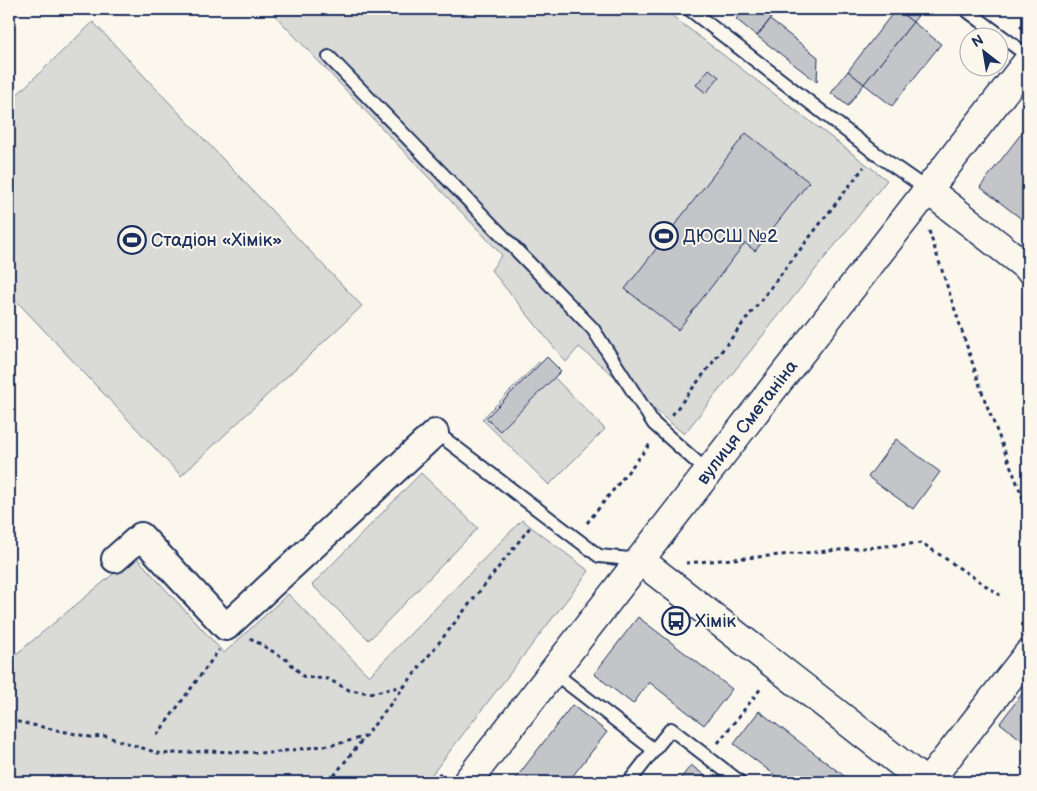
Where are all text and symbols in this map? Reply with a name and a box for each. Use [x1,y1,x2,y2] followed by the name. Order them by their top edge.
[960,28,1010,78] north arrow
[969,31,986,51] text: N
[649,221,679,251] sports icon: ДЮСШ №2
[117,225,147,255] sports icon: Стадіон «Хімік»
[683,226,778,247] place label: ДЮСШ №2
[151,230,282,251] place label: Стадіон «Хімік»
[692,356,802,488] street label: вулиця Сметаніна
[661,606,691,636] bus stop icon: Хімік
[695,611,737,632] place label: Хімік

